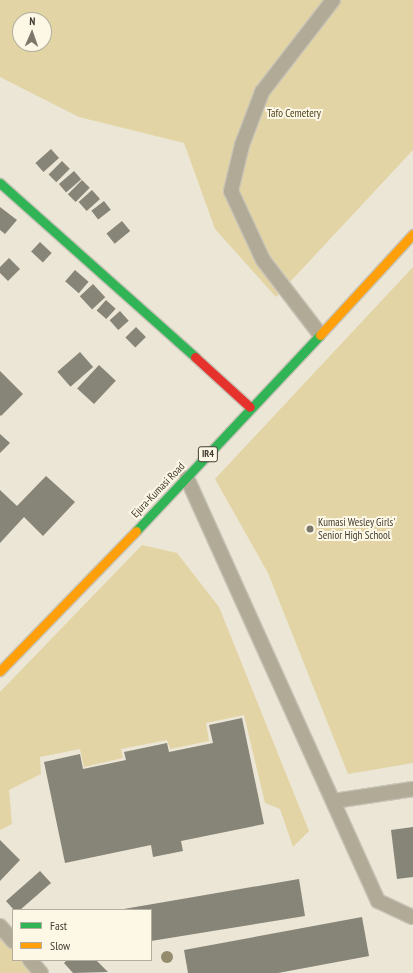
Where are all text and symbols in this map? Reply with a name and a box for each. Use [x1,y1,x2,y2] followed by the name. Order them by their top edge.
[12,12,52,52] north arrow
[29,14,36,28] text: N
[267,106,321,120] park label: Tafo Cemetery
[197,446,219,462] road number: IR4
[129,460,187,520] street label: Ejura-Kumasi Road
[318,516,396,542] place label: Kumasi Wesley Girls' Senior High School
[305,524,315,534] marker: Kumasi Wesley Girls' Senior High School
[12,909,152,961] legend
[50,918,67,933] text: Fast
[50,938,70,953] text: Slow

